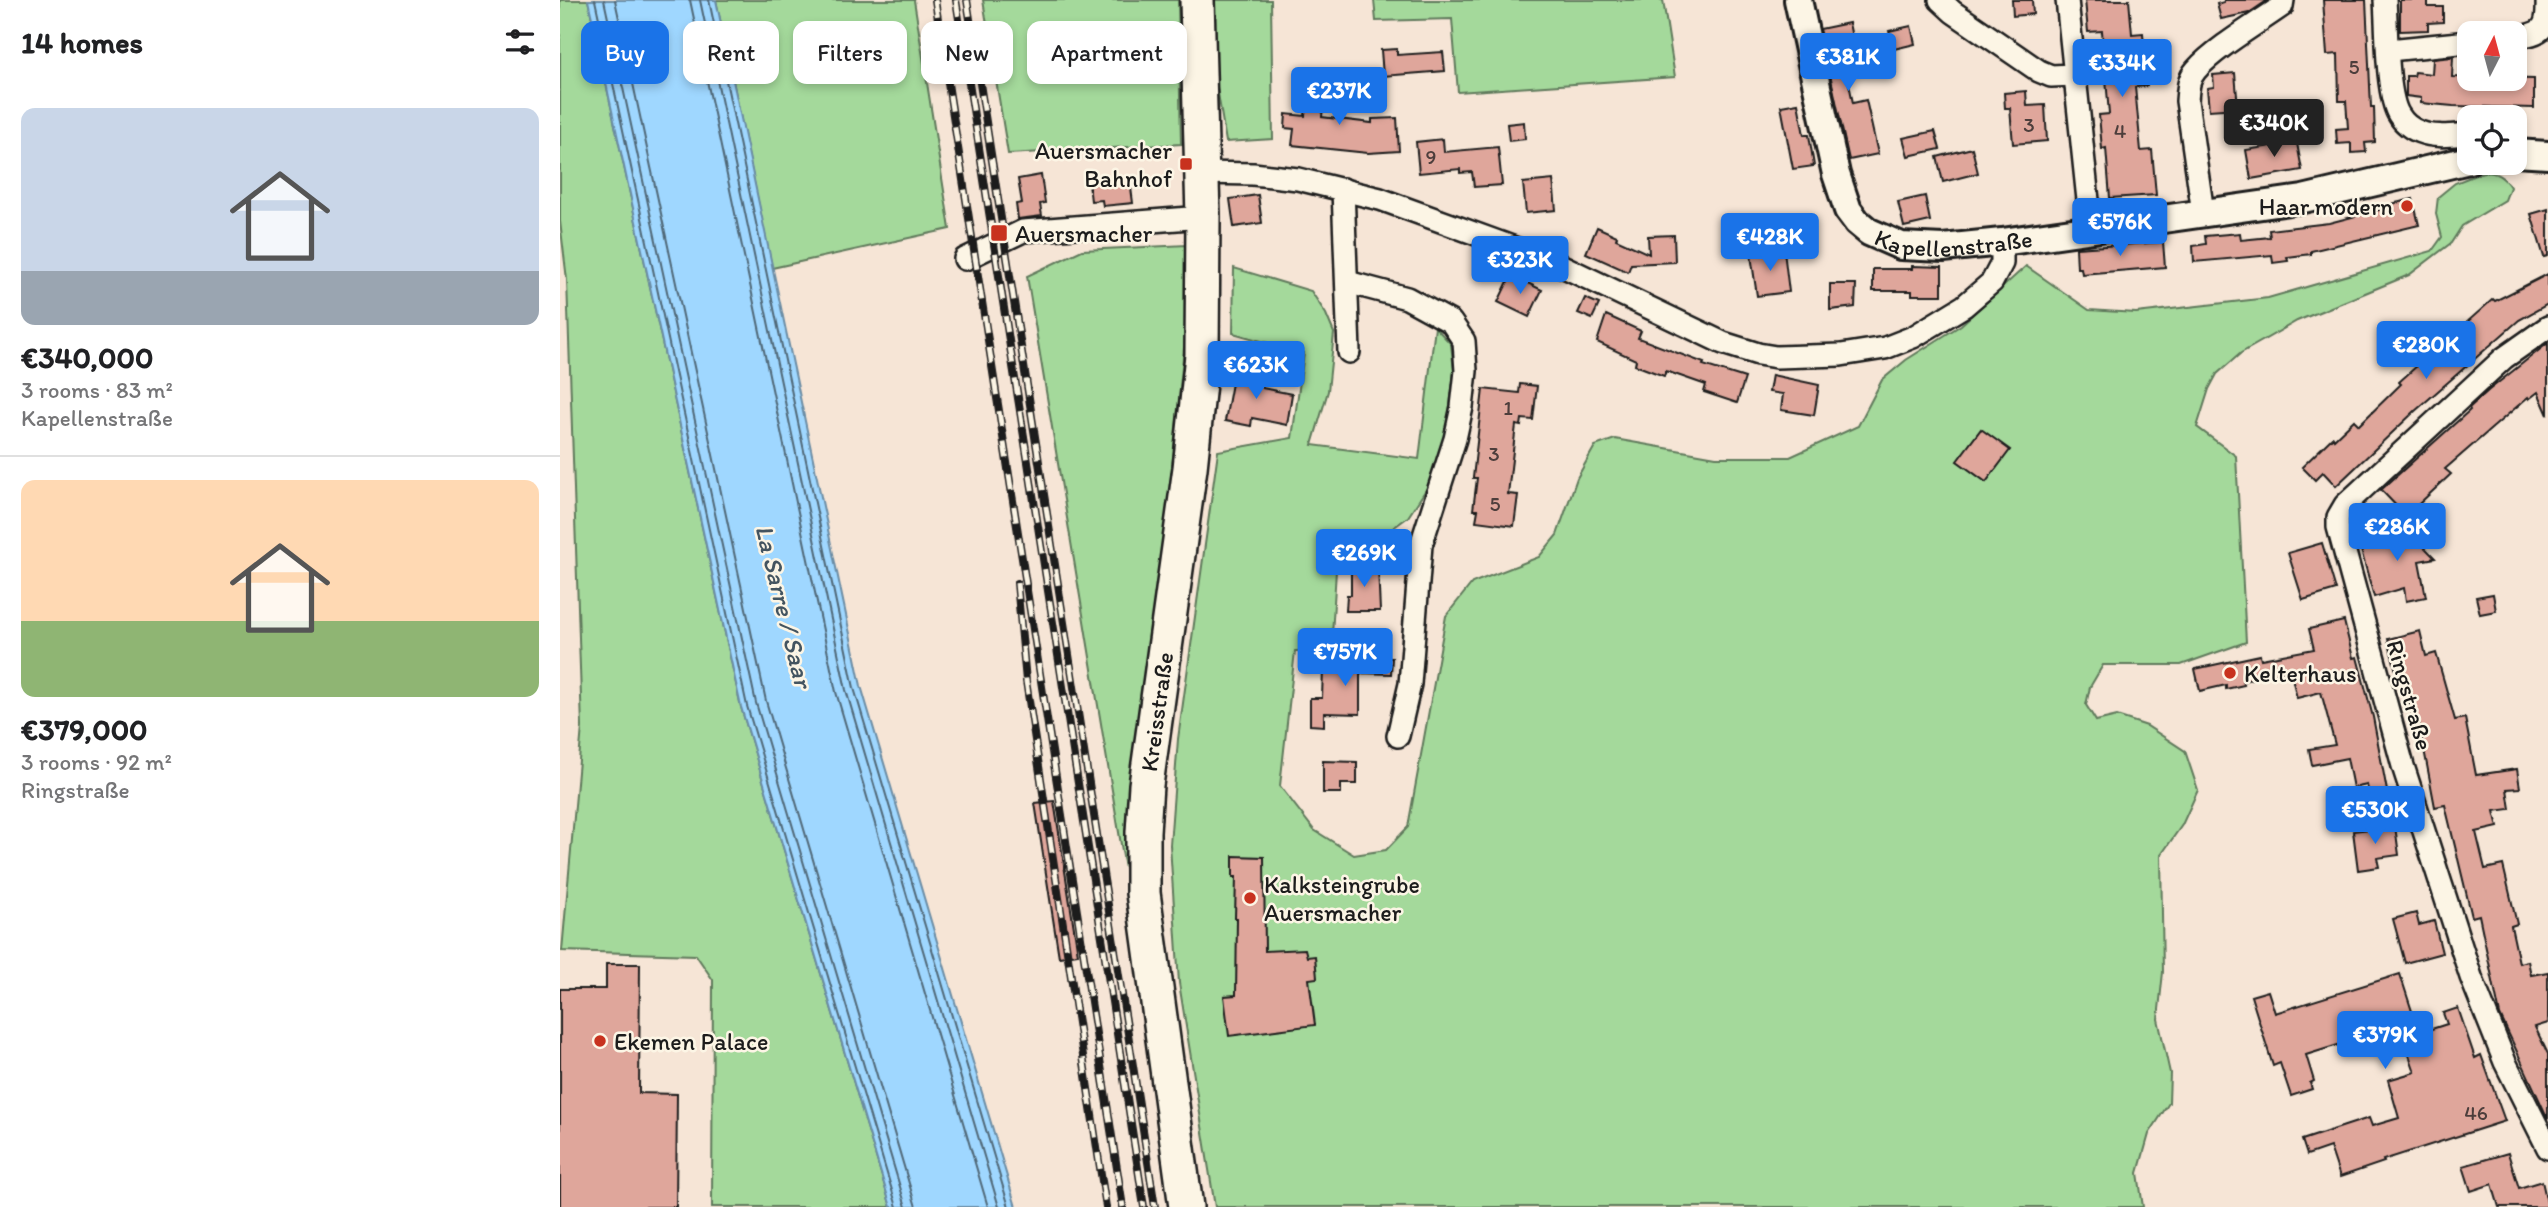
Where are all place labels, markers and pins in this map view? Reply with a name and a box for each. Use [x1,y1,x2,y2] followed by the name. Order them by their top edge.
[1799,34,1897,93] pin: €381K
[2073,40,2171,99] pin: €334K
[1290,68,1388,127] pin: €237K
[2225,100,2323,159] pin: €340K
[1035,136,1173,193] place label: Auersmacher Bahnhof
[1178,156,1194,172] marker: Auersmacher Bahnhof
[2259,192,2393,221] place label: Haar modern
[2071,198,2169,258] pin: €576K
[2399,198,2415,214] marker: Haar modern
[1721,214,1819,273] pin: €428K
[1015,219,1153,248] place label: Auersmacher
[989,223,1009,243] marker: Auersmacher
[1471,236,1569,296] pin: €323K
[2377,322,2475,381] pin: €280K
[1207,342,1305,401] pin: €623K
[2348,504,2446,563] pin: €286K
[1315,530,1413,589] pin: €269K
[1296,628,1394,688] pin: €757K
[2244,659,2357,688] place label: Kelterhaus
[2222,665,2238,681] marker: Kelterhaus
[2326,786,2424,846] pin: €530K
[1264,870,1420,927] place label: Kalksteingrube Auersmacher
[1242,890,1258,906] marker: Kalksteingrube Auersmacher
[2336,1012,2434,1071] pin: €379K
[614,1027,768,1056] place label: Ekemen Palace
[592,1033,608,1049] marker: Ekemen Palace

